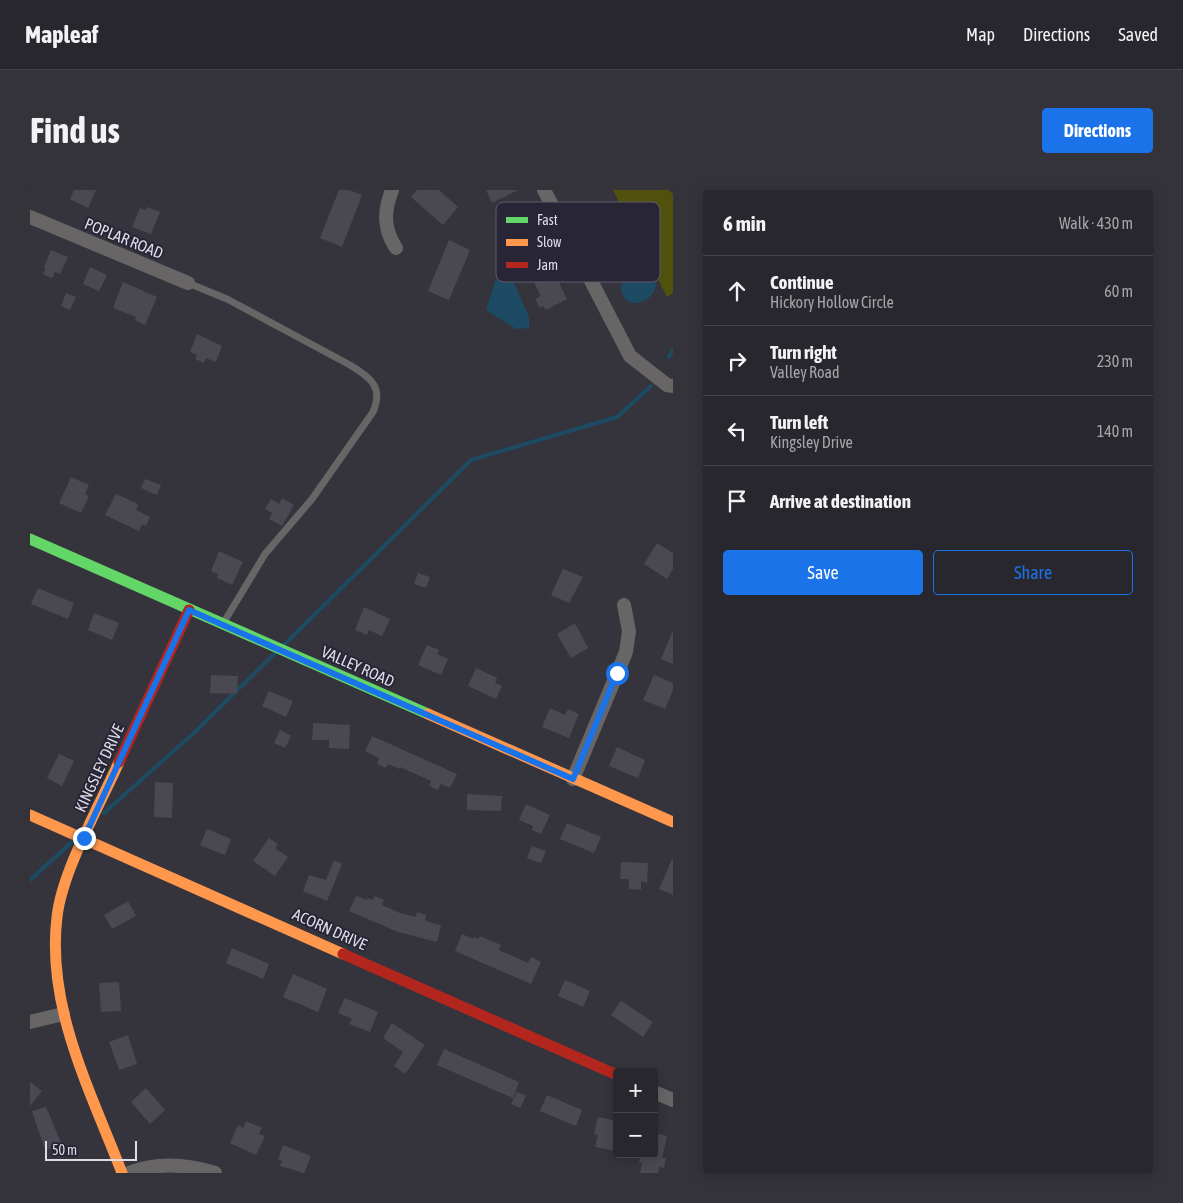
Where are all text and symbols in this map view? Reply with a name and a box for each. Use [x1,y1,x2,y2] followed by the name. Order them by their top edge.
[25,21,98,48] text: Mapleaf
[966,24,995,45] text: Map
[1023,24,1090,45] text: Directions
[1118,24,1158,45] text: Saved
[1042,108,1153,153] button: Directions
[30,110,120,150] text: Find us
[496,202,660,282] legend
[723,211,766,235] text: 6 min
[537,212,558,228] text: Fast
[82,214,166,262] street label: POPLAR ROAD
[1059,214,1133,232] text: Walk · 430 m
[537,234,562,250] text: Slow
[537,257,558,273] text: Jam
[770,271,834,293] text: Continue
[723,277,751,305] icon: ahead
[1104,282,1133,300] text: 60 m
[770,293,894,311] text: Hickory Hollow Circle
[770,341,837,363] text: Turn right
[723,347,751,375] icon: right
[1097,352,1133,370] text: 230 m
[770,363,840,381] text: Valley Road
[770,411,828,433] text: Turn left
[723,417,751,445] icon: left
[1097,422,1133,440] text: 140 m
[770,433,853,451] text: Kingsley Drive
[723,487,751,515] icon: arrive
[770,490,911,512] text: Arrive at destination
[723,550,923,595] button: Save
[933,550,1133,595] button: Share
[319,642,397,690] street label: VALLEY ROAD
[606,662,629,685] route start
[71,721,127,815] street label: KINGSLEY DRIVE
[73,827,96,850] route end
[290,905,370,953] street label: ACORN DRIVE
[613,1068,658,1158] map controls
[613,1068,658,1113] button: +
[613,1113,658,1158] button: −
[45,1138,138,1161] scale bar
[52,1142,77,1158] text: 50 m

